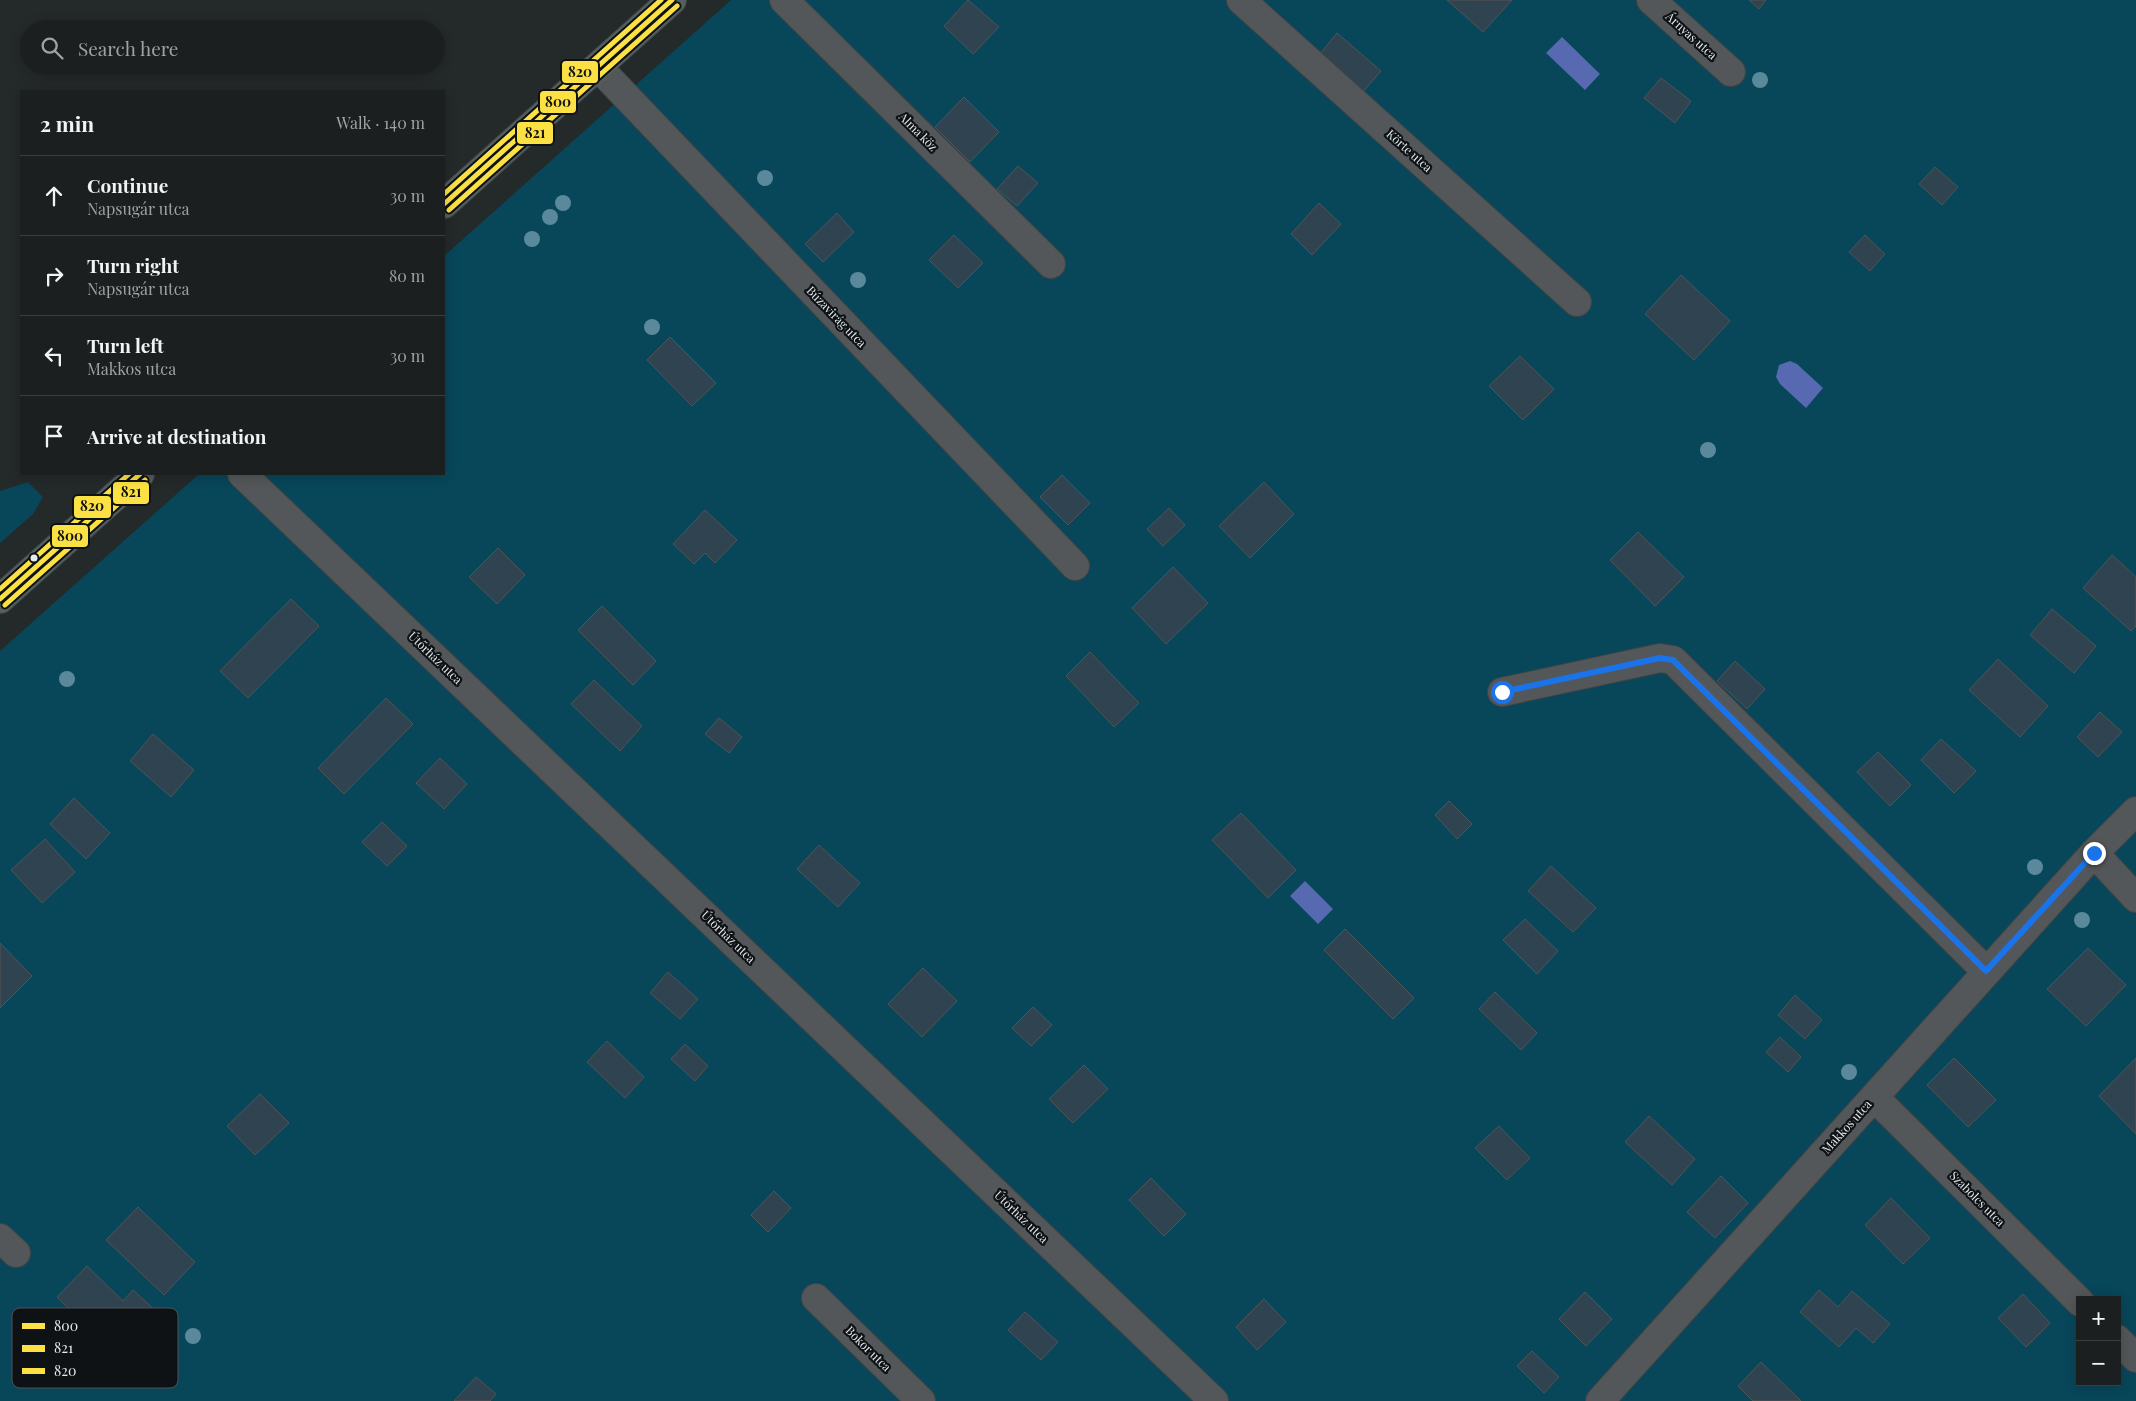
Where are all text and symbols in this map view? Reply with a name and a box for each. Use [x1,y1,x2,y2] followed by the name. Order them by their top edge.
[1662,7,1721,62] street label: Árnyas utca
[20,20,445,75] search box
[38,34,66,62] icon: search
[78,35,178,61] text: Search here
[561,60,599,84] line badge: 820
[568,62,592,81] text: 820
[539,90,577,114] line badge: 800
[545,92,571,111] text: 800
[895,108,942,154] street label: Alma köz
[40,109,94,137] text: 2 min
[336,112,425,133] text: Walk · 140 m
[516,121,554,145] line badge: 821
[525,123,545,142] text: 821
[1383,126,1436,175] street label: Körte utca
[87,172,168,198] text: Continue
[40,182,68,210] icon: ahead
[390,185,425,206] text: 30 m
[87,198,189,219] text: Napsugár utca
[87,252,179,278] text: Turn right
[40,262,68,290] icon: right
[389,265,425,286] text: 80 m
[87,278,189,299] text: Napsugár utca
[803,282,870,350] street label: Búzavirág utca
[87,332,164,358] text: Turn left
[40,342,68,370] icon: left
[390,345,425,366] text: 30 m
[87,358,176,379] text: Makkos utca
[40,422,68,450] icon: arrive
[87,423,267,449] text: Arrive at destination
[112,481,150,505] line badge: 821
[121,482,141,501] text: 821
[73,495,112,519] line badge: 820
[80,496,104,515] text: 820
[51,524,89,548] line badge: 800
[57,526,83,545] text: 800
[29,553,39,563] unlabelled marker
[405,628,466,687] street label: Útőrház utca
[1491,681,1514,704] route start
[2083,842,2106,865] route end
[698,907,759,966] street label: Útőrház utca
[1818,1096,1875,1157] street label: Makkos utca
[1947,1167,2009,1229] street label: Szabolcs utca
[991,1187,1052,1246] street label: Útőrház utca
[2076,1296,2121,1386] map controls
[2076,1296,2121,1341] button: +
[12,1308,178,1388] legend
[54,1316,78,1335] text: 800
[843,1322,895,1374] street label: Bokor utca
[54,1338,73,1357] text: 821
[2076,1341,2121,1386] button: −
[54,1361,76,1380] text: 820

